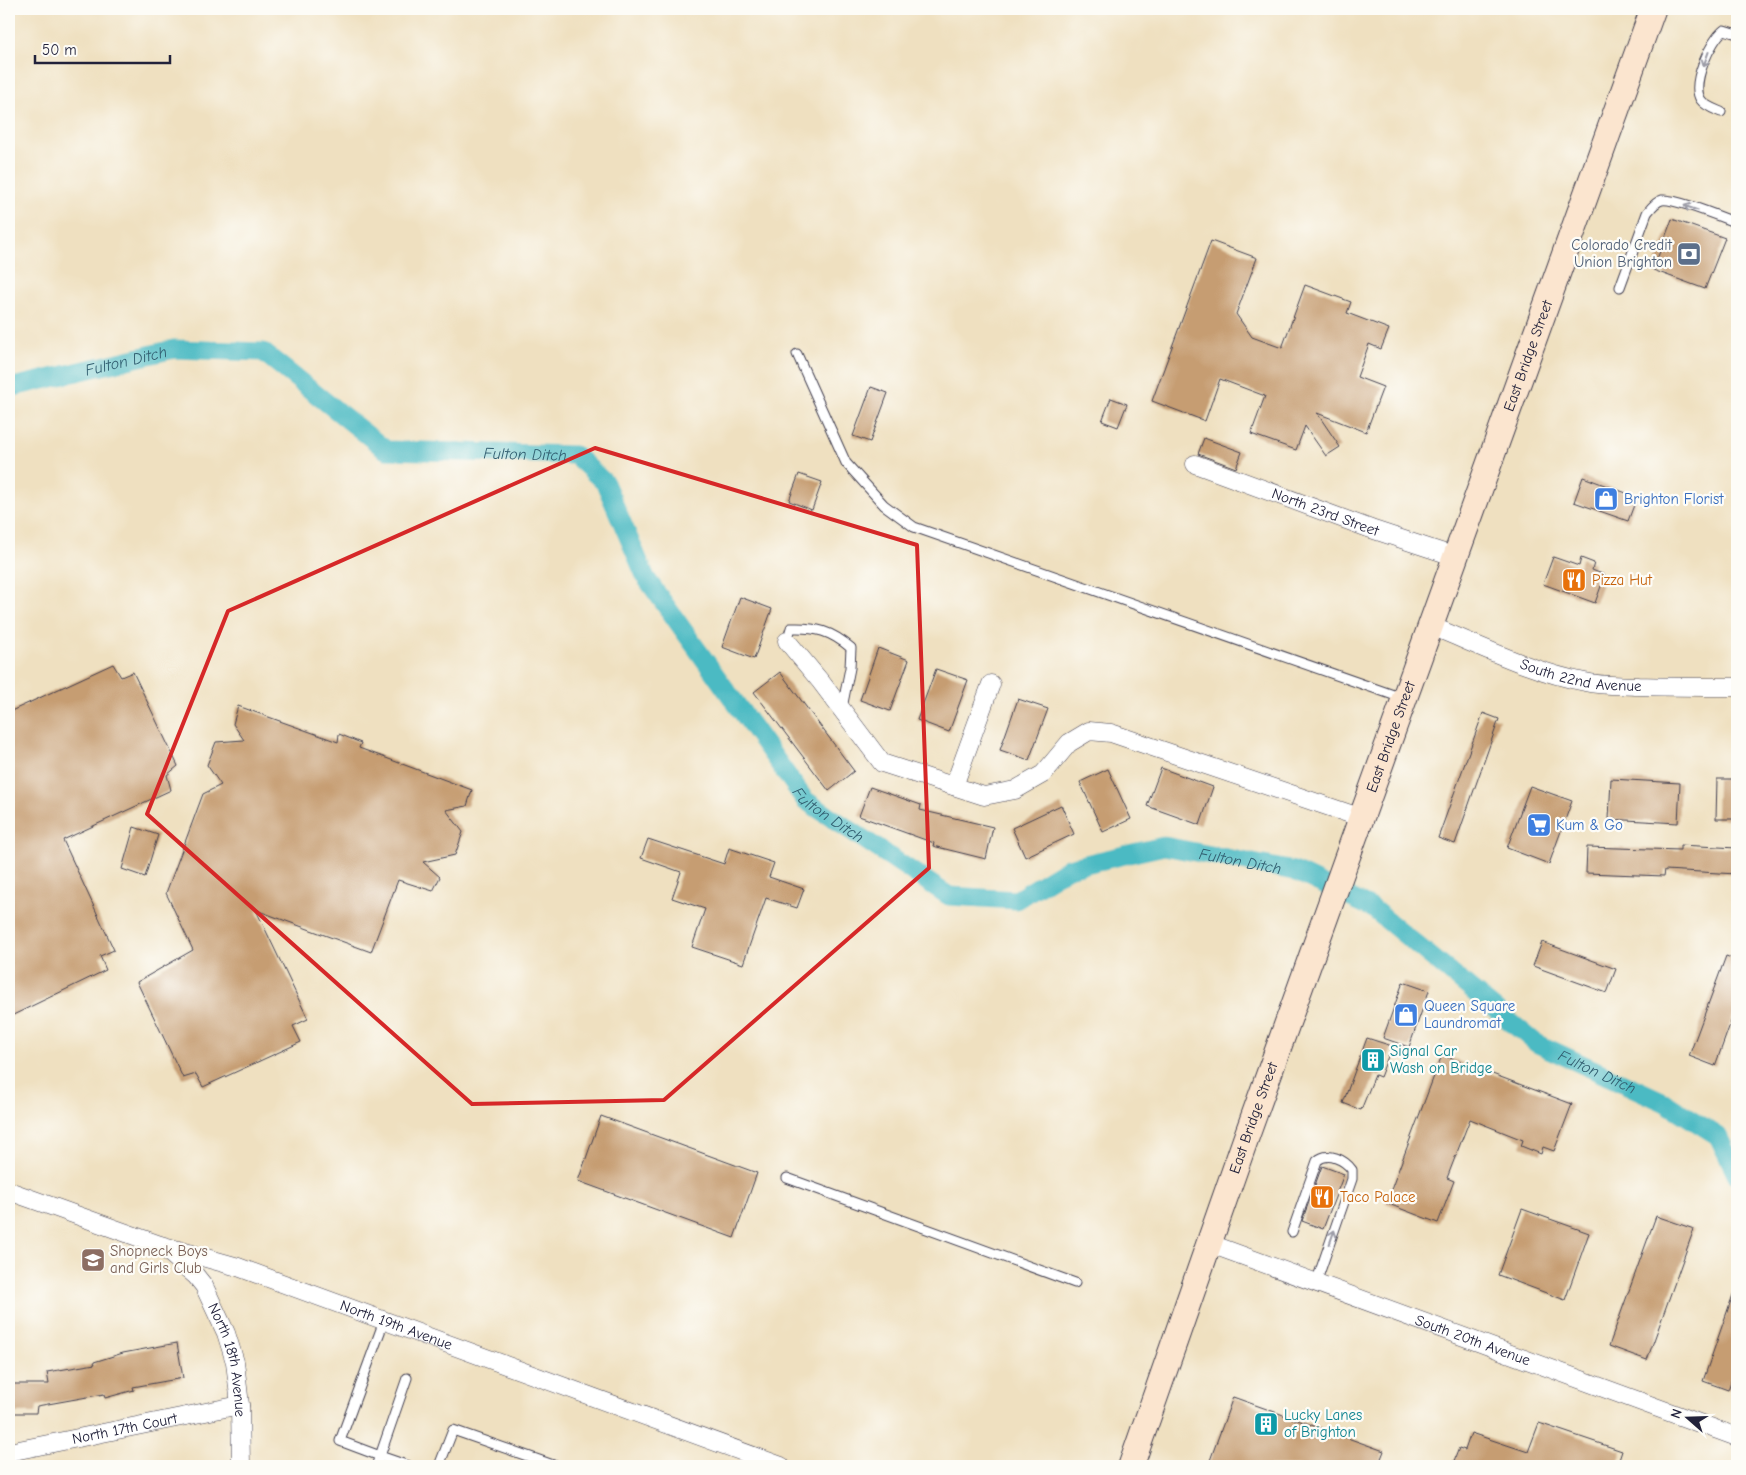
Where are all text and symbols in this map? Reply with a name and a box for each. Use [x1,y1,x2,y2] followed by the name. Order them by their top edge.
[35,32,170,64] scale bar
[42,41,77,59] text: 50 m
[1701,51,1710,66] one-way arrow
[1683,202,1699,212] one-way arrow
[1571,236,1673,271] place label: Colorado Credit Union Brighton
[1676,241,1702,267] bank icon: Colorado Credit Union Brighton
[1500,297,1556,414] street label: East Bridge Street
[83,343,169,380] water label: Fulton Ditch
[483,445,567,465] water label: Fulton Ditch
[1269,484,1382,540] street label: North 23rd Street
[1593,486,1619,512] shop icon: Brighton Florist
[1624,490,1724,508] place label: Brighton Florist
[1561,567,1587,593] restaurant icon: Pizza Hut
[1592,571,1653,589] place label: Pizza Hut
[1518,655,1643,695] street label: South 22nd Avenue
[1362,678,1419,795] street label: East Bridge Street
[789,784,867,847] water label: Fulton Ditch
[1526,812,1552,838] supermarket icon: Kum & Go
[1556,816,1623,834] place label: Kum & Go
[1198,845,1283,878] water label: Fulton Ditch
[1424,997,1516,1032] place label: Queen Square Laundromat
[1393,1002,1419,1028] shop icon: Queen Square Laundromat
[1390,1042,1493,1077] place label: Signal Car Wash on Bridge
[1360,1047,1386,1073] building icon: Signal Car Wash on Bridge
[1555,1047,1639,1098] water label: Fulton Ditch
[1225,1059,1282,1176] street label: East Bridge Street
[1309,1184,1335,1210] restaurant icon: Taco Palace
[1340,1188,1416,1206] place label: Taco Palace
[1328,1230,1337,1245] one-way arrow
[110,1242,208,1277] place label: Shopneck Boys and Girls Club
[80,1247,106,1273] school or university icon: Shopneck Boys and Girls Club
[338,1296,455,1354] street label: North 19th Avenue
[204,1300,249,1418] street label: North 18th Avenue
[1413,1311,1533,1370] street label: South 20th Avenue
[1664,1392,1714,1442] north arrow
[1284,1406,1362,1441] place label: Lucky Lanes of Brighton
[1667,1407,1686,1421] text: N
[71,1409,179,1448] street label: North 17th Court
[1253,1411,1279,1437] building icon: Lucky Lanes of Brighton

